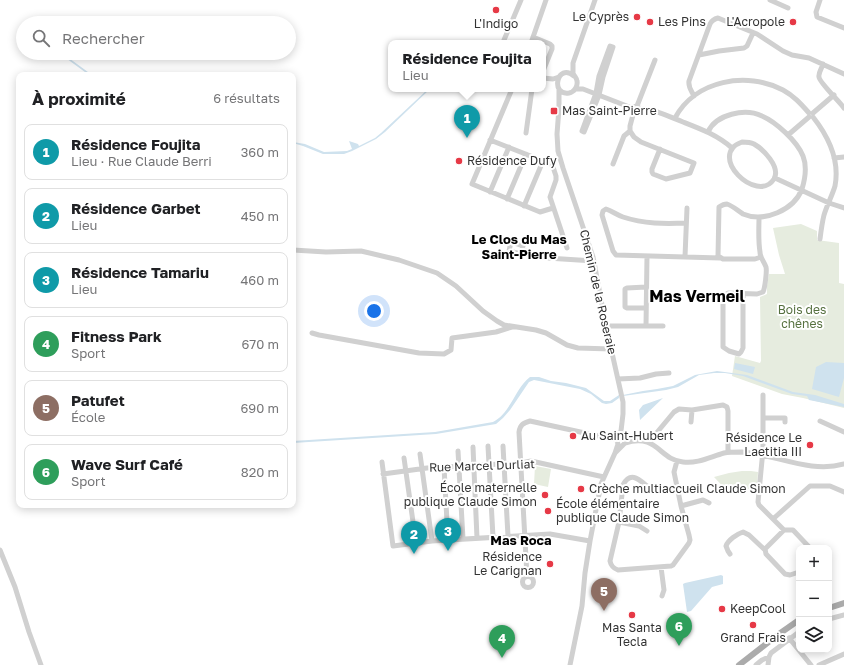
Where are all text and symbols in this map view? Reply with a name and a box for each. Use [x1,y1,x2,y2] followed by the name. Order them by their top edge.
[491,5,501,15] marker: L'Indigo
[572,9,629,24] place label: Le Cyprès
[632,12,642,22] marker: Le Cyprès
[658,14,706,29] place label: Les Pins
[726,14,785,29] place label: L'Acropole
[16,16,296,60] search box
[474,16,518,31] place label: L'Indigo
[645,17,655,27] marker: Les Pins
[788,17,798,27] marker: L'Acropole
[30,27,52,49] icon: search
[62,29,145,47] text: Rechercher
[388,40,546,92] popup
[402,49,532,67] text: Résidence Foujita
[402,67,429,83] text: Lieu
[32,88,126,109] text: À proximité
[213,90,280,106] text: 6 résultats
[562,103,657,118] place label: Mas Saint-Pierre
[454,105,480,138] pin: 1
[549,106,559,116] marker: Mas Saint-Pierre
[71,135,201,153] text: Résidence Foujita
[43,144,49,160] text: 1
[241,144,279,160] text: 360 m
[71,153,212,169] text: Lieu · Rue Claude Berri
[467,153,557,168] place label: Résidence Dufy
[454,156,464,166] marker: Résidence Dufy
[71,199,201,217] text: Résidence Garbet
[42,208,50,224] text: 2
[241,208,279,224] text: 450 m
[71,217,97,233] text: Lieu
[577,228,620,356] street label: Chemin de la Roseraie
[471,231,567,262] district label: Le Clos du Mas Saint-Pierre
[71,263,209,281] text: Résidence Tamariu
[42,272,50,288] text: 3
[240,272,279,288] text: 460 m
[71,281,97,297] text: Lieu
[649,286,746,306] district label: Mas Vermeil
[364,301,384,321] your location
[778,302,826,331] park label: Bois des chênes
[71,327,162,345] text: Fitness Park
[42,336,50,352] text: 4
[241,336,279,352] text: 670 m
[71,345,106,361] text: Sport
[71,391,125,409] text: Patufet
[42,400,50,416] text: 5
[240,400,279,416] text: 690 m
[71,409,105,425] text: École
[581,428,674,443] place label: Au Saint-Hubert
[726,430,802,459] place label: Résidence Le Laetitia III
[568,431,578,441] marker: Au Saint-Hubert
[805,440,815,450] marker: Résidence Le Laetitia III
[71,455,183,473] text: Wave Surf Café
[429,456,535,475] street label: Rue Marcel Durliat
[42,464,50,480] text: 6
[241,464,279,480] text: 820 m
[71,473,106,489] text: Sport
[404,480,537,509] place label: École maternelle publique Claude Simon
[589,481,786,496] place label: Crèche multiaccueil Claude Simon
[576,484,586,494] marker: Crèche multiaccueil Claude Simon
[540,490,550,500] marker: École maternelle publique Claude Simon
[556,496,689,525] place label: École élémentaire publique Claude Simon
[543,506,553,516] marker: École élémentaire publique Claude Simon
[435,518,461,551] pin: 3
[401,521,427,554] pin: 2
[490,532,552,548] district label: Mas Roca
[796,545,832,653] map controls
[796,545,832,581] button: +
[474,549,542,578] place label: Résidence Le Carignan
[545,559,555,569] marker: Résidence Le Carignan
[591,578,617,611] pin: 5
[796,581,832,617] button: −
[730,601,786,616] place label: KeepCool
[717,604,727,614] marker: KeepCool
[627,610,637,620] marker: Mas Santa Tecla
[666,613,692,646] pin: 6
[796,617,832,653] button: layers
[602,620,662,649] place label: Mas Santa Tecla
[748,620,758,630] marker: Grand Frais
[489,625,515,658] pin: 4
[720,630,786,645] place label: Grand Frais

